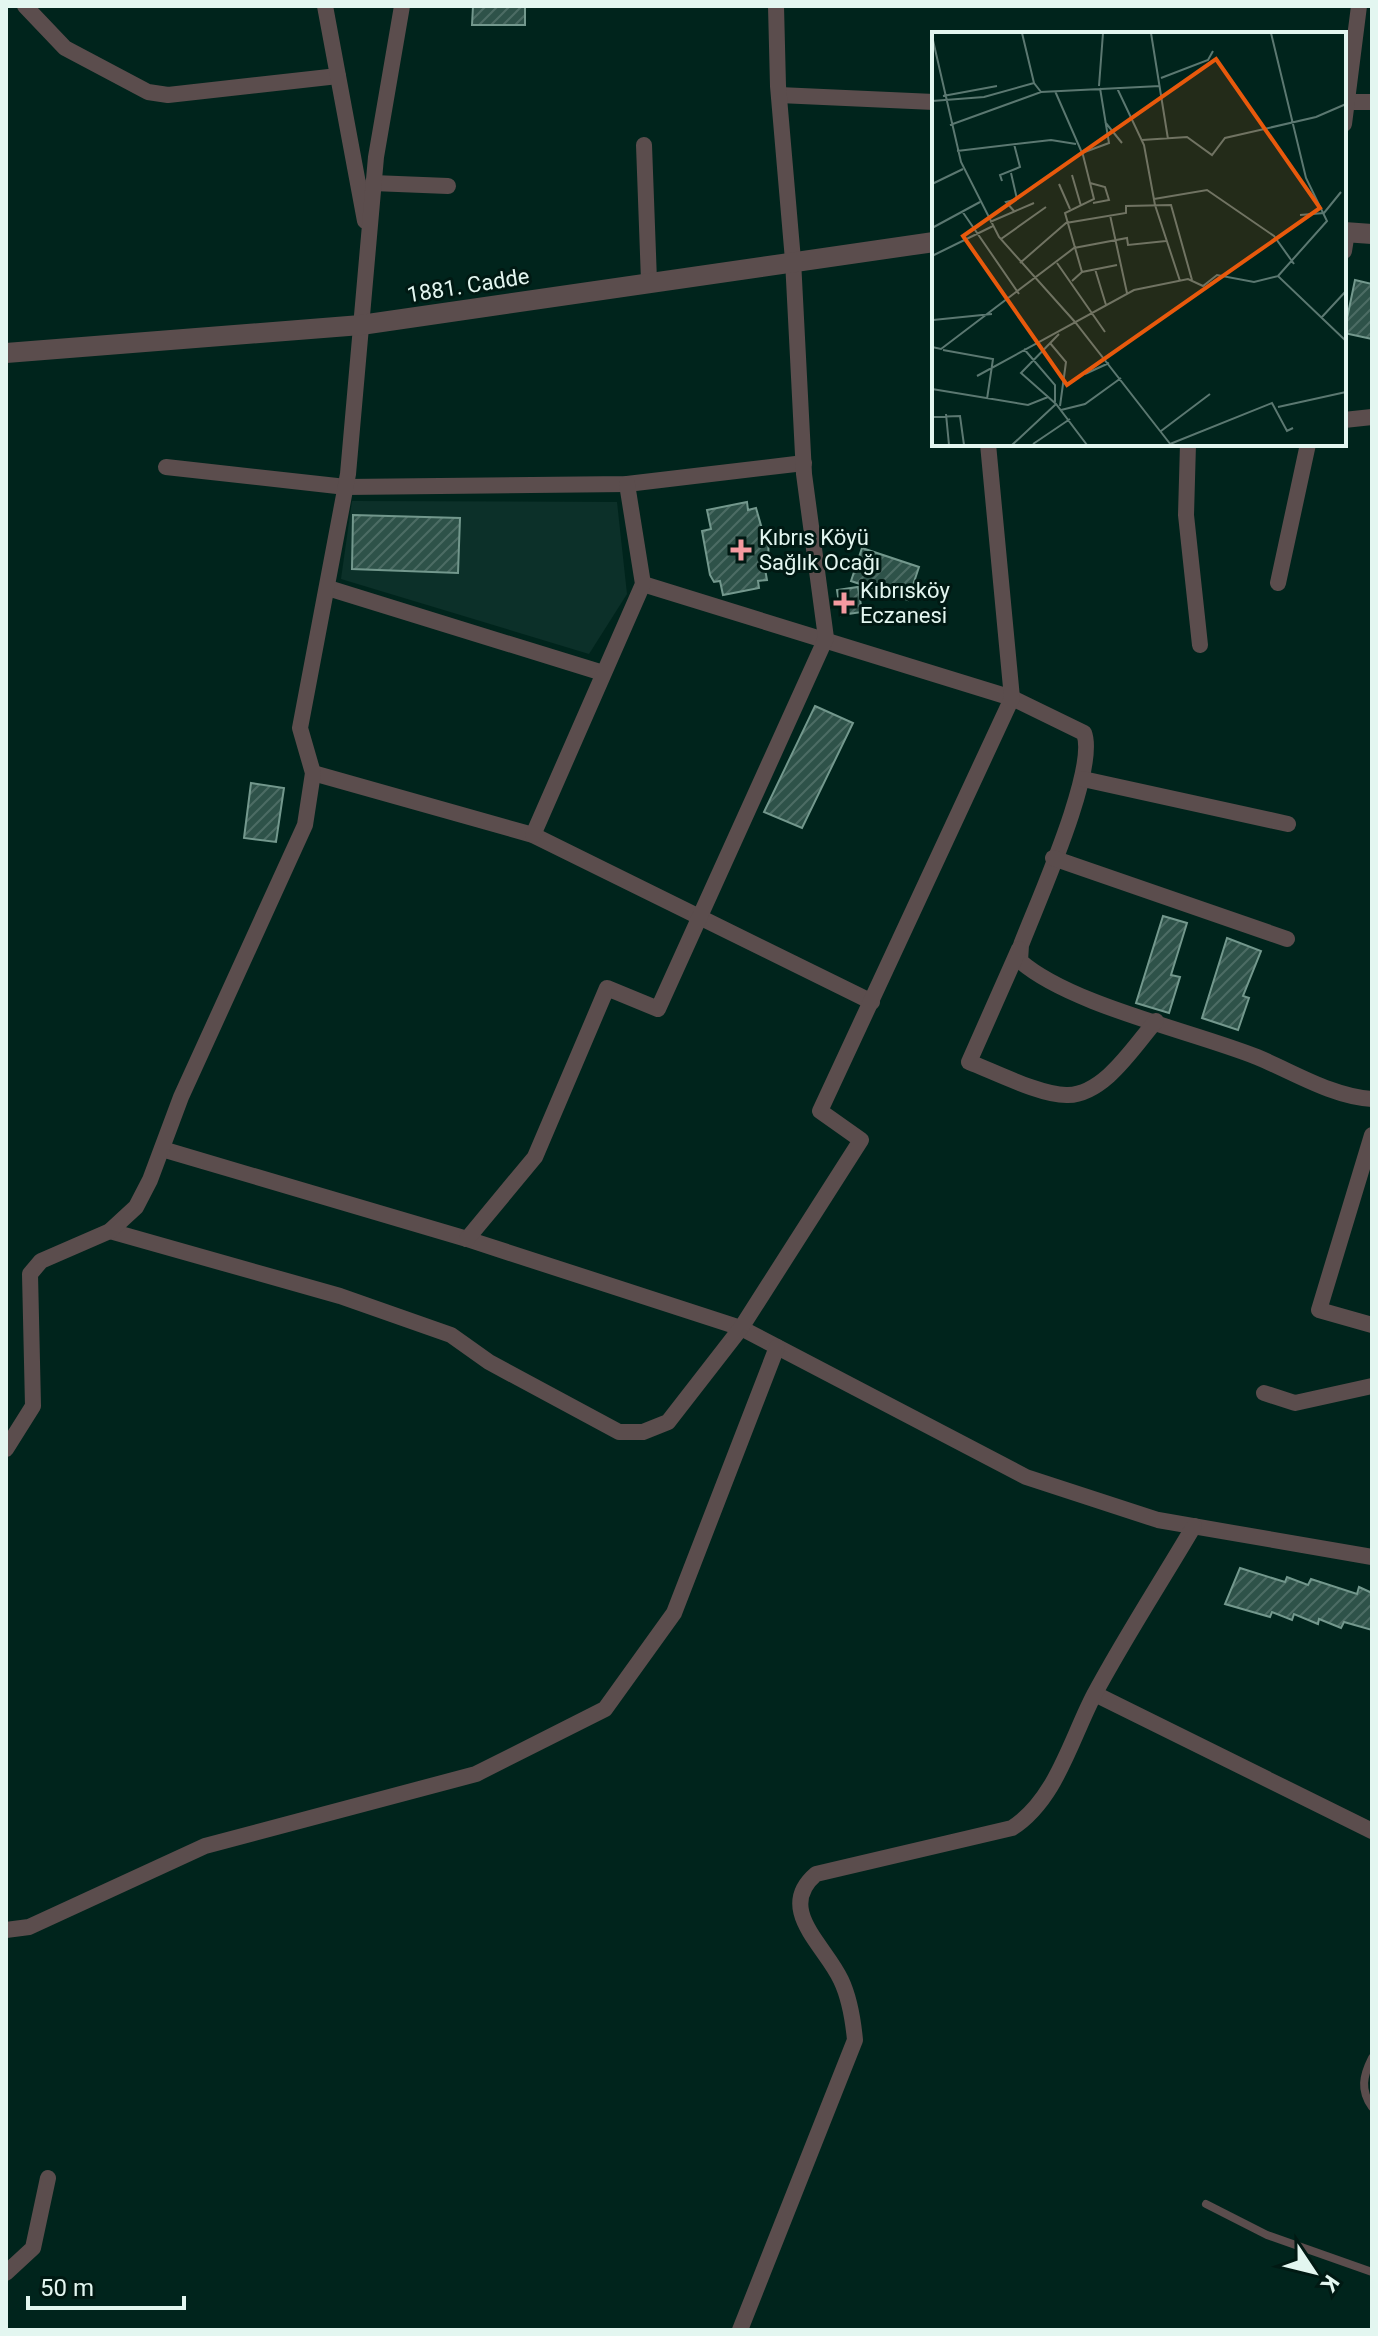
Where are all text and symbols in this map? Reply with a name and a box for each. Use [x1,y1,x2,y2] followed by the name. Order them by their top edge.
[932,32,1346,446] inset map
[405,263,531,307] street label: 1881. Cadde
[759,525,880,575] place label: Kıbrıs Köyü Sağlık Ocağı
[730,539,752,561] marker: Kıbrıs Köyü Sağlık Ocağı
[860,578,950,628] place label: Kıbrısköy Eczanesi
[835,594,853,612] marker: Kıbrısköy Eczanesi
[1274,2232,1354,2312] north arrow
[28,2260,184,2310] scale bar
[1315,2270,1344,2297] text: K
[40,2274,94,2302] text: 50 m

